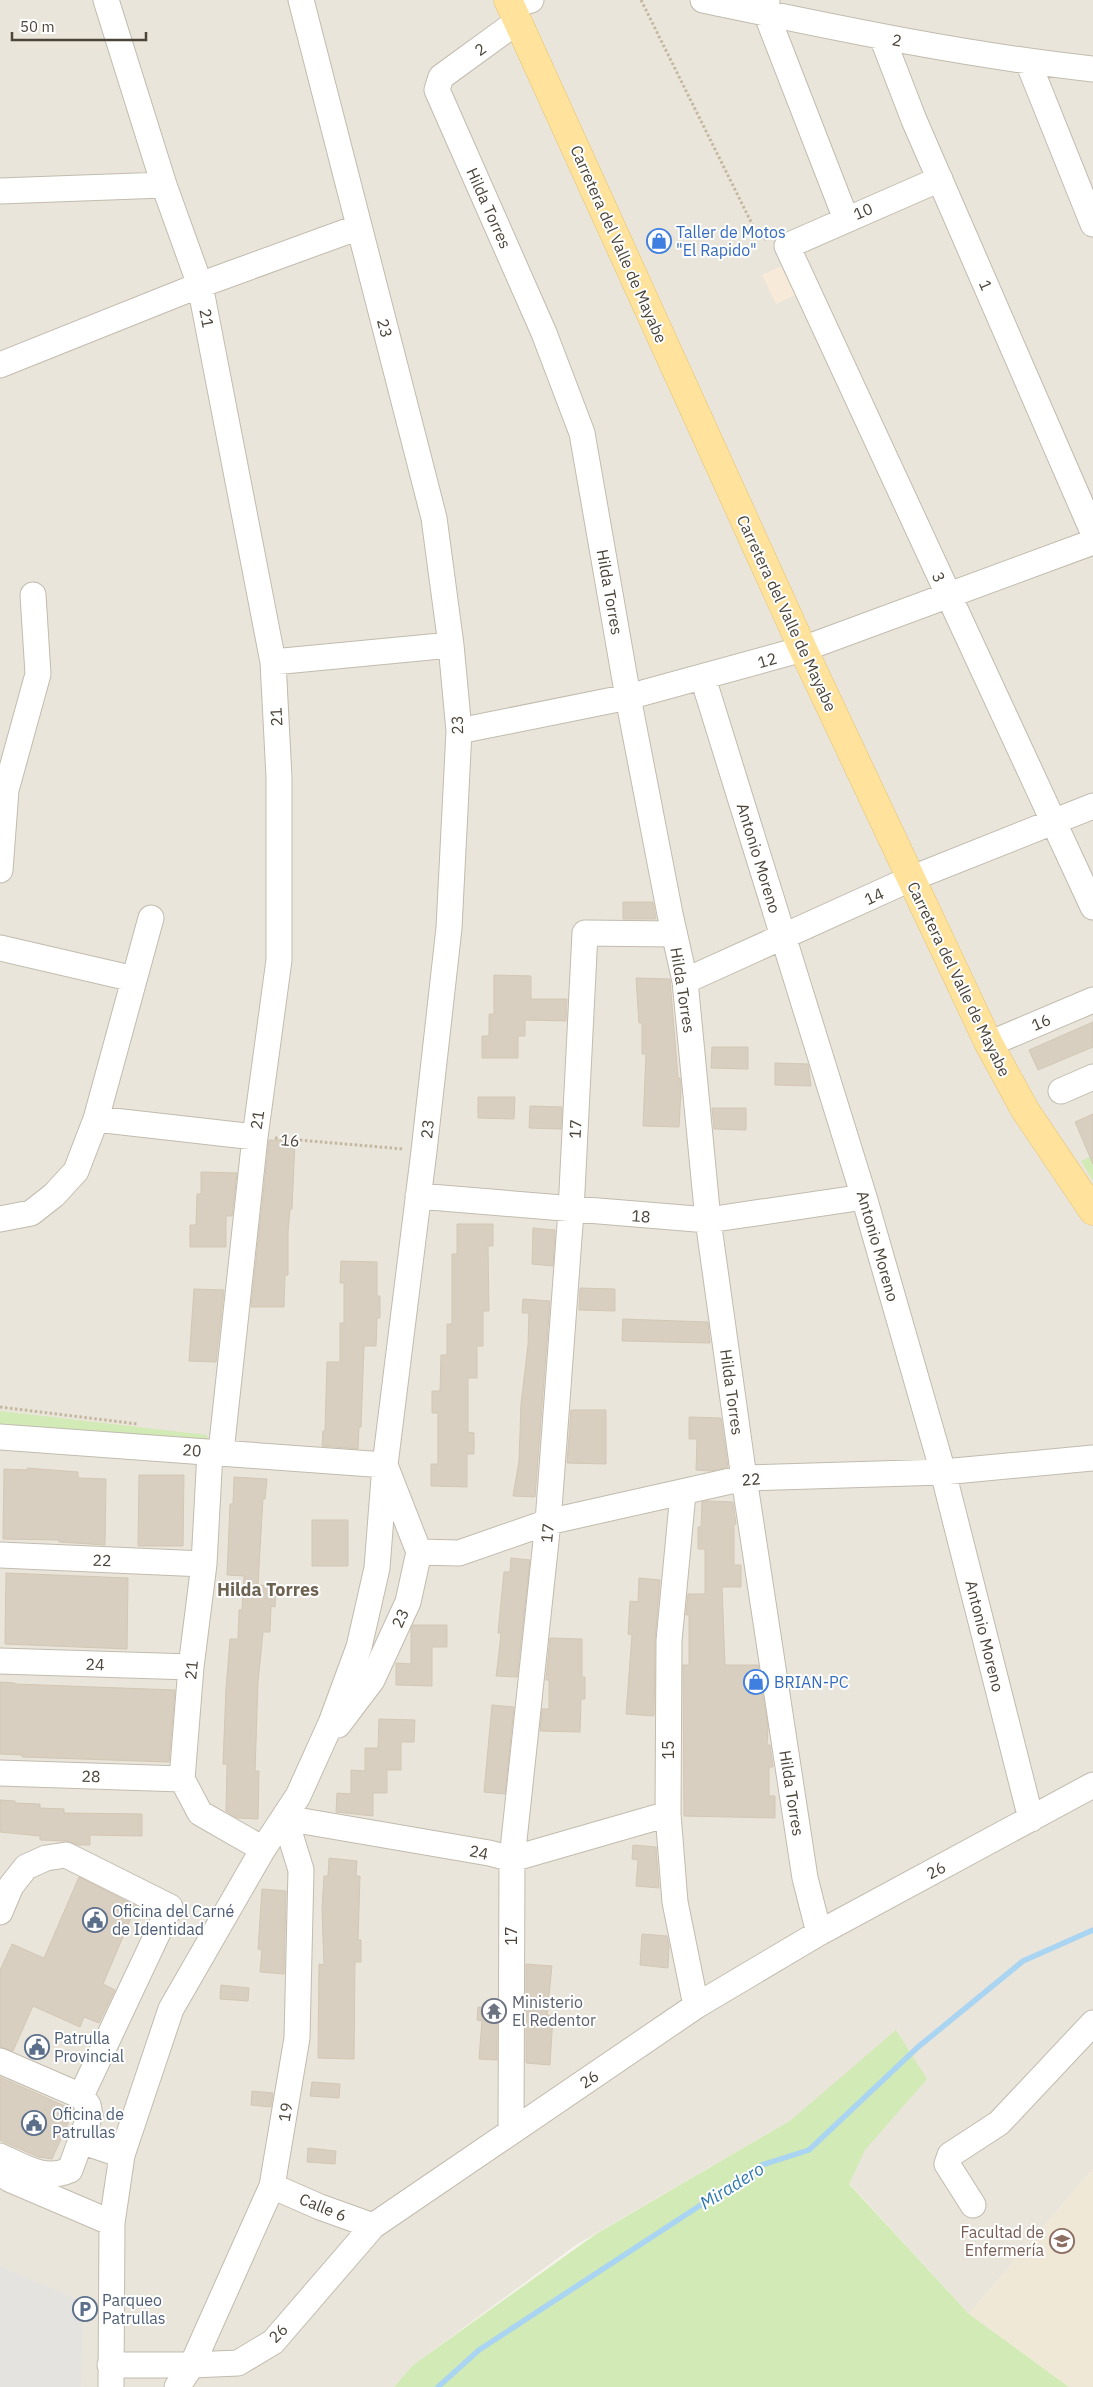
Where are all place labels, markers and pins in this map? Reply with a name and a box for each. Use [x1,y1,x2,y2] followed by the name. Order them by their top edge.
[676,222,786,260] place label: Taller de Motos "El Rapido"
[646,228,672,254] shop icon: Taller de Motos "El Rapido"
[743,1669,769,1695] shop icon: BRIAN-PC
[774,1672,849,1692] place label: BRIAN-PC
[112,1901,234,1939] place label: Oficina del Carné de Identidad
[82,1907,108,1933] public building icon: Oficina del Carné de Identidad
[512,1992,596,2030] place label: Ministerio El Redentor
[481,1998,507,2024] temple icon: Ministerio El Redentor
[54,2028,124,2066] place label: Patrulla Provincial
[24,2034,50,2060] public building icon: Patrulla Provincial
[52,2104,124,2142] place label: Oficina de Patrullas
[21,2110,47,2136] public building icon: Oficina de Patrullas
[960,2222,1044,2260] place label: Facultad de Enfermería
[1049,2228,1075,2254] school or university icon: Facultad de Enfermería
[102,2290,166,2328] place label: Parqueo Patrullas
[72,2296,98,2322] parking icon: Parqueo Patrullas

